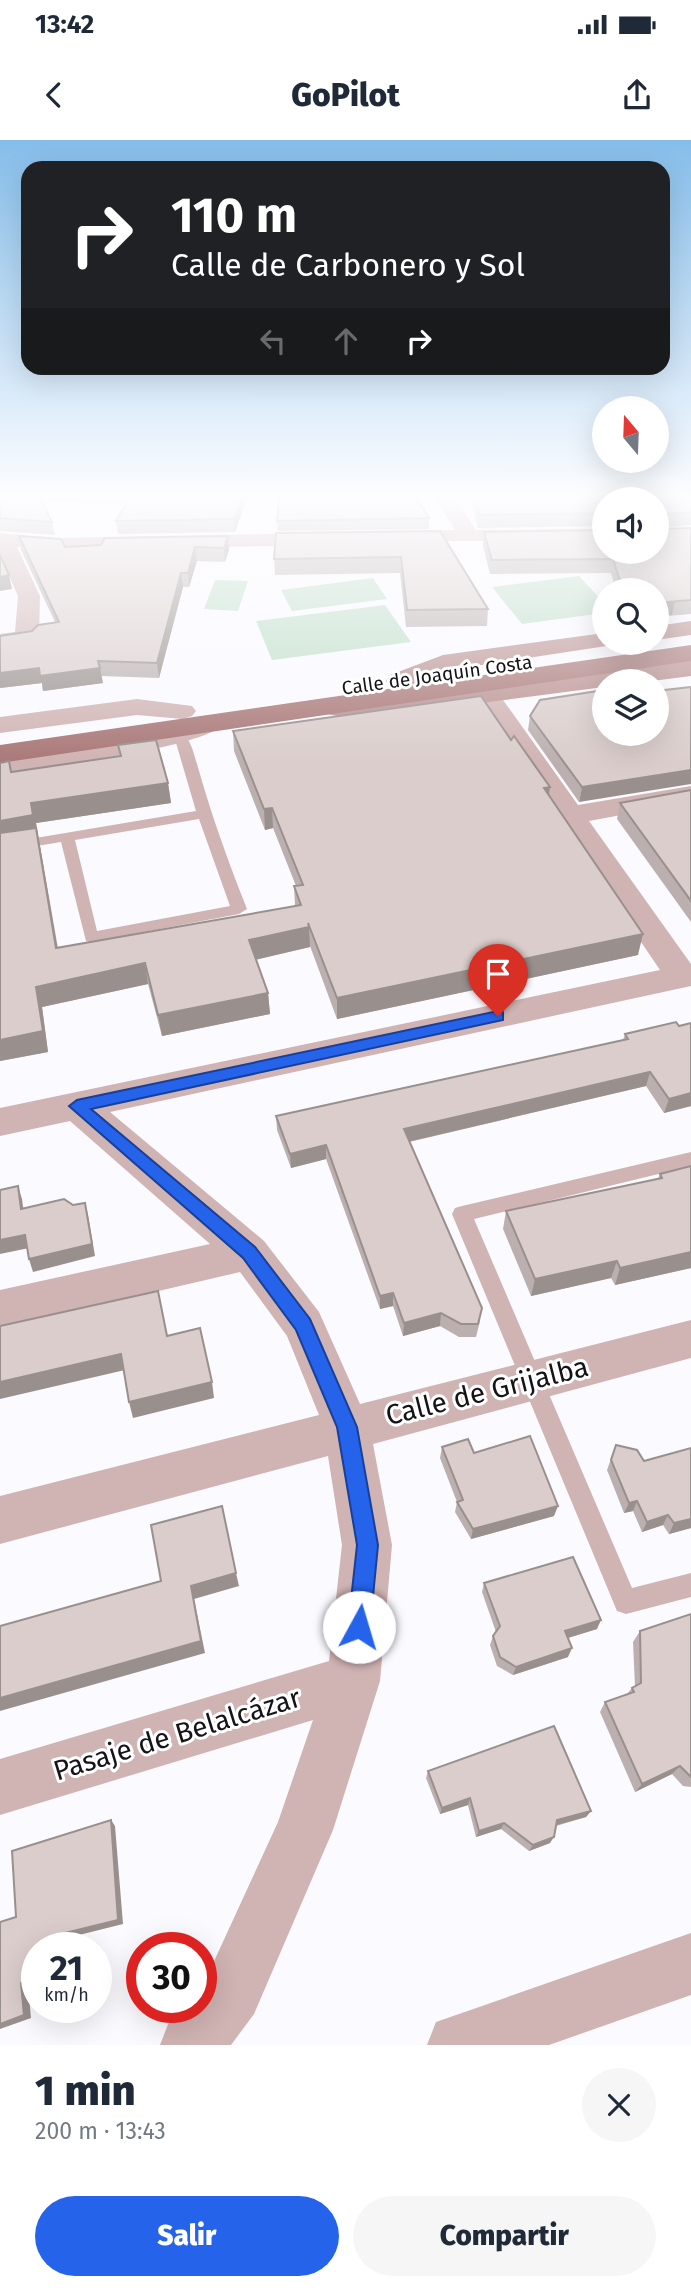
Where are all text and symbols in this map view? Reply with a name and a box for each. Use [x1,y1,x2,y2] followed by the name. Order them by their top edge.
[35,9,94,40] text: 13:42
[35,76,73,114] icon: back
[291,76,400,114] text: GoPilot
[618,76,656,114] icon: share
[171,186,297,245] text: 110 m
[56,189,147,280] icon: right
[171,246,525,284] text: Calle de Carbonero y Sol
[254,322,292,360] icon: left
[327,322,365,360] icon: ahead
[400,322,438,360] icon: right
[592,396,668,472] north arrow
[592,396,669,746] map controls
[592,487,669,564] button: sound
[592,578,669,655] button: search
[340,650,534,700] street label: Calle de Joaquín Costa
[592,669,669,746] button: layers
[468,944,528,1016] pin
[479,955,517,993] icon: arrive
[382,1350,592,1432] street label: Calle de Grijalba
[322,1590,396,1664] position arrow
[49,1681,305,1787] street label: Pasaje de Belalcázar
[126,1932,217,2023] speed limit sign: 30
[50,1947,83,1989] text: 21
[44,1984,89,2006] text: km/h
[35,2066,136,2116] text: 1 min
[582,2068,656,2142] button: close
[35,2117,166,2145] text: 200 m · 13:43
[35,2196,339,2276] button: Salir
[353,2196,656,2276] button: Compartir

